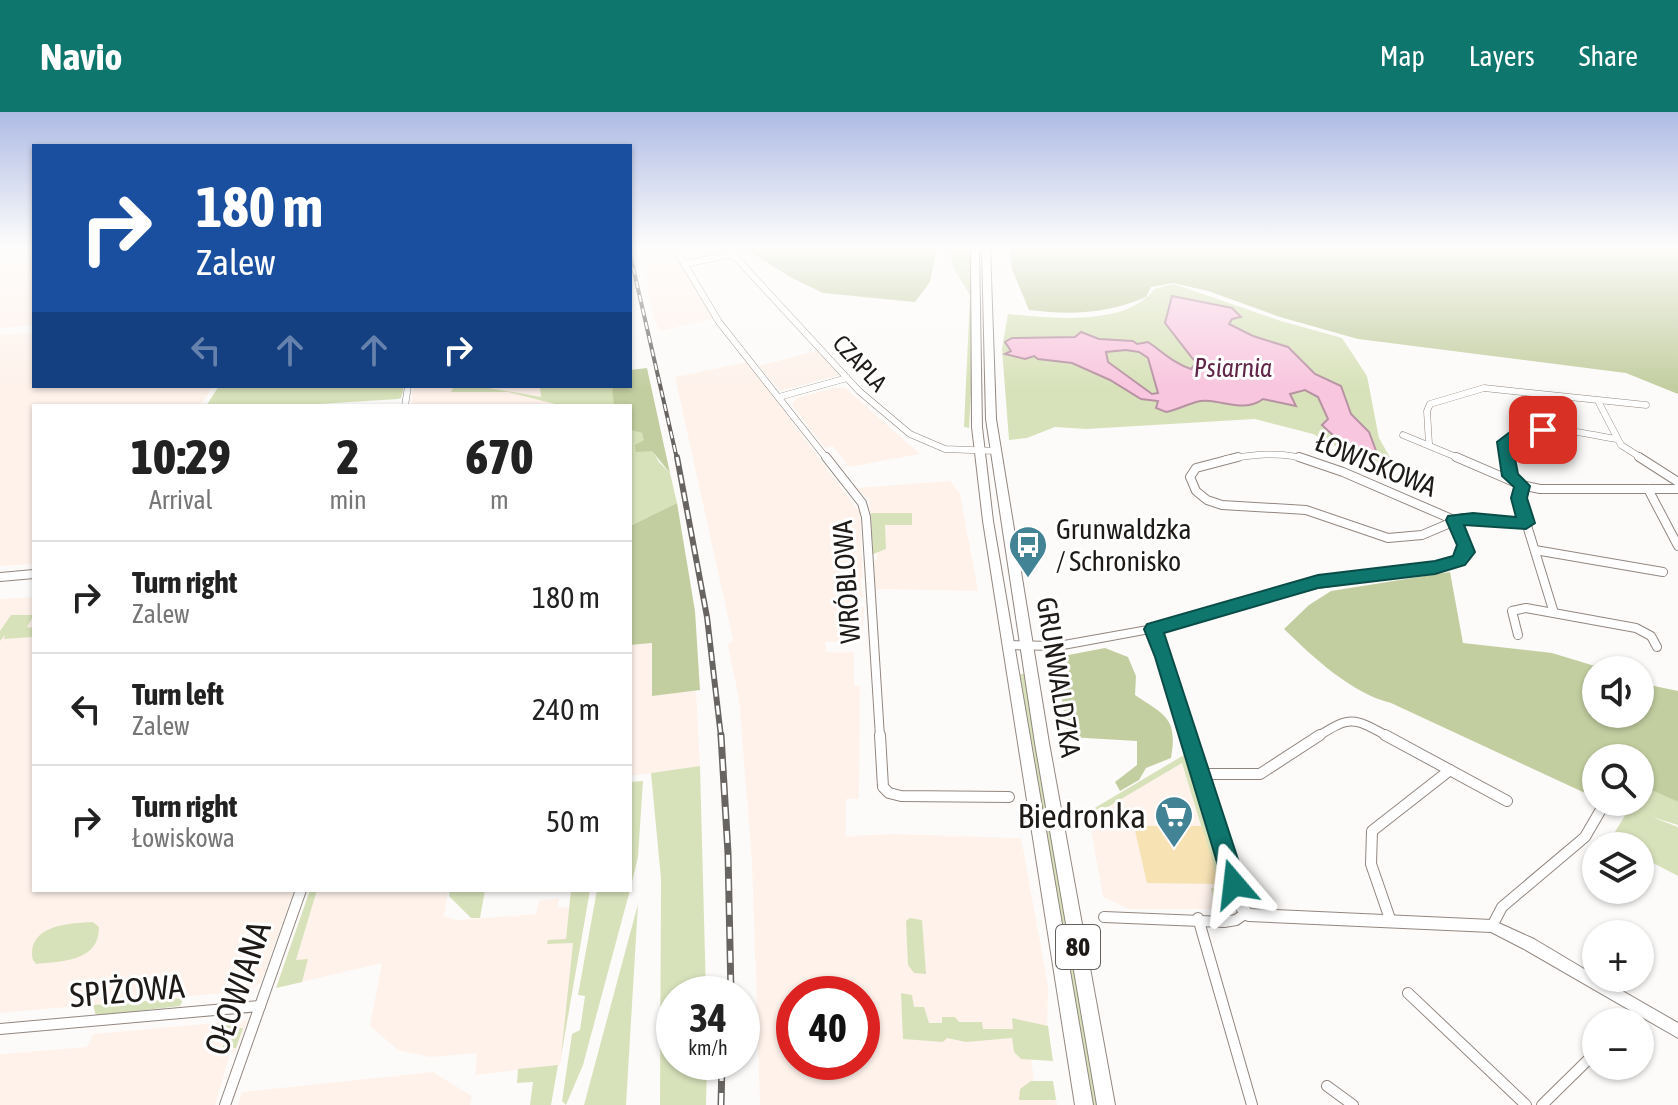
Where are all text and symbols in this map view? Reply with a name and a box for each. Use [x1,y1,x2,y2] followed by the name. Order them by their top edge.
[40,35,122,78] text: Navio
[1380,40,1425,72] text: Map
[1469,40,1535,72] text: Layers
[1579,40,1638,72] text: Share
[196,175,323,239] text: 180 m
[64,176,168,280] icon: right
[196,241,276,283] text: Zalew
[184,328,228,372] icon: left
[268,328,312,372] icon: ahead
[352,328,396,372] icon: ahead
[436,328,480,372] icon: right
[828,330,893,397] street label: CZAPLA
[1194,353,1272,383] water label: Psiarnia
[1509,396,1577,464] pin
[1521,408,1565,452] icon: arrive
[1311,425,1442,503] street label: ŁOWISKOWA
[131,429,231,484] text: 10:29
[337,429,359,484] text: 2
[466,429,533,484] text: 670
[149,485,212,515] text: Arrival
[329,485,367,515] text: min
[490,485,509,515] text: m
[1056,513,1192,577] place label: Grunwaldzka / Schronisko
[826,519,866,645] street label: WRÓBLOWA
[1007,524,1049,579] bus stop icon: Grunwaldzka / Schronisko
[132,565,238,599] text: Turn right
[64,575,108,619] icon: right
[532,580,600,614] text: 180 m
[1031,595,1087,759] street label: GRUNWALDZKA
[132,599,190,629] text: Zalew
[1582,656,1654,1080] map controls
[1582,656,1654,728] button: sound
[132,677,224,711] text: Turn left
[64,687,108,731] icon: left
[532,692,600,726] text: 240 m
[132,711,190,741] text: Zalew
[1582,744,1654,816] button: search
[132,789,238,823] text: Turn right
[1153,794,1195,849] supermarket icon: Biedronka
[1017,796,1146,835] place label: Biedronka
[64,799,108,843] icon: right
[546,804,600,838] text: 50 m
[132,823,235,853] text: Łowiskowa
[1582,832,1654,904] button: layers
[1192,842,1276,926] position arrow
[196,916,278,1060] street label: OŁOWIANA
[1582,920,1654,992] button: +
[1056,925,1100,969] road number: 80
[68,966,186,1014] street label: SPIŻOWA
[776,976,880,1080] speed limit sign: 40
[689,995,727,1040] text: 34
[1582,1008,1654,1080] button: −
[688,1036,728,1059] text: km/h

